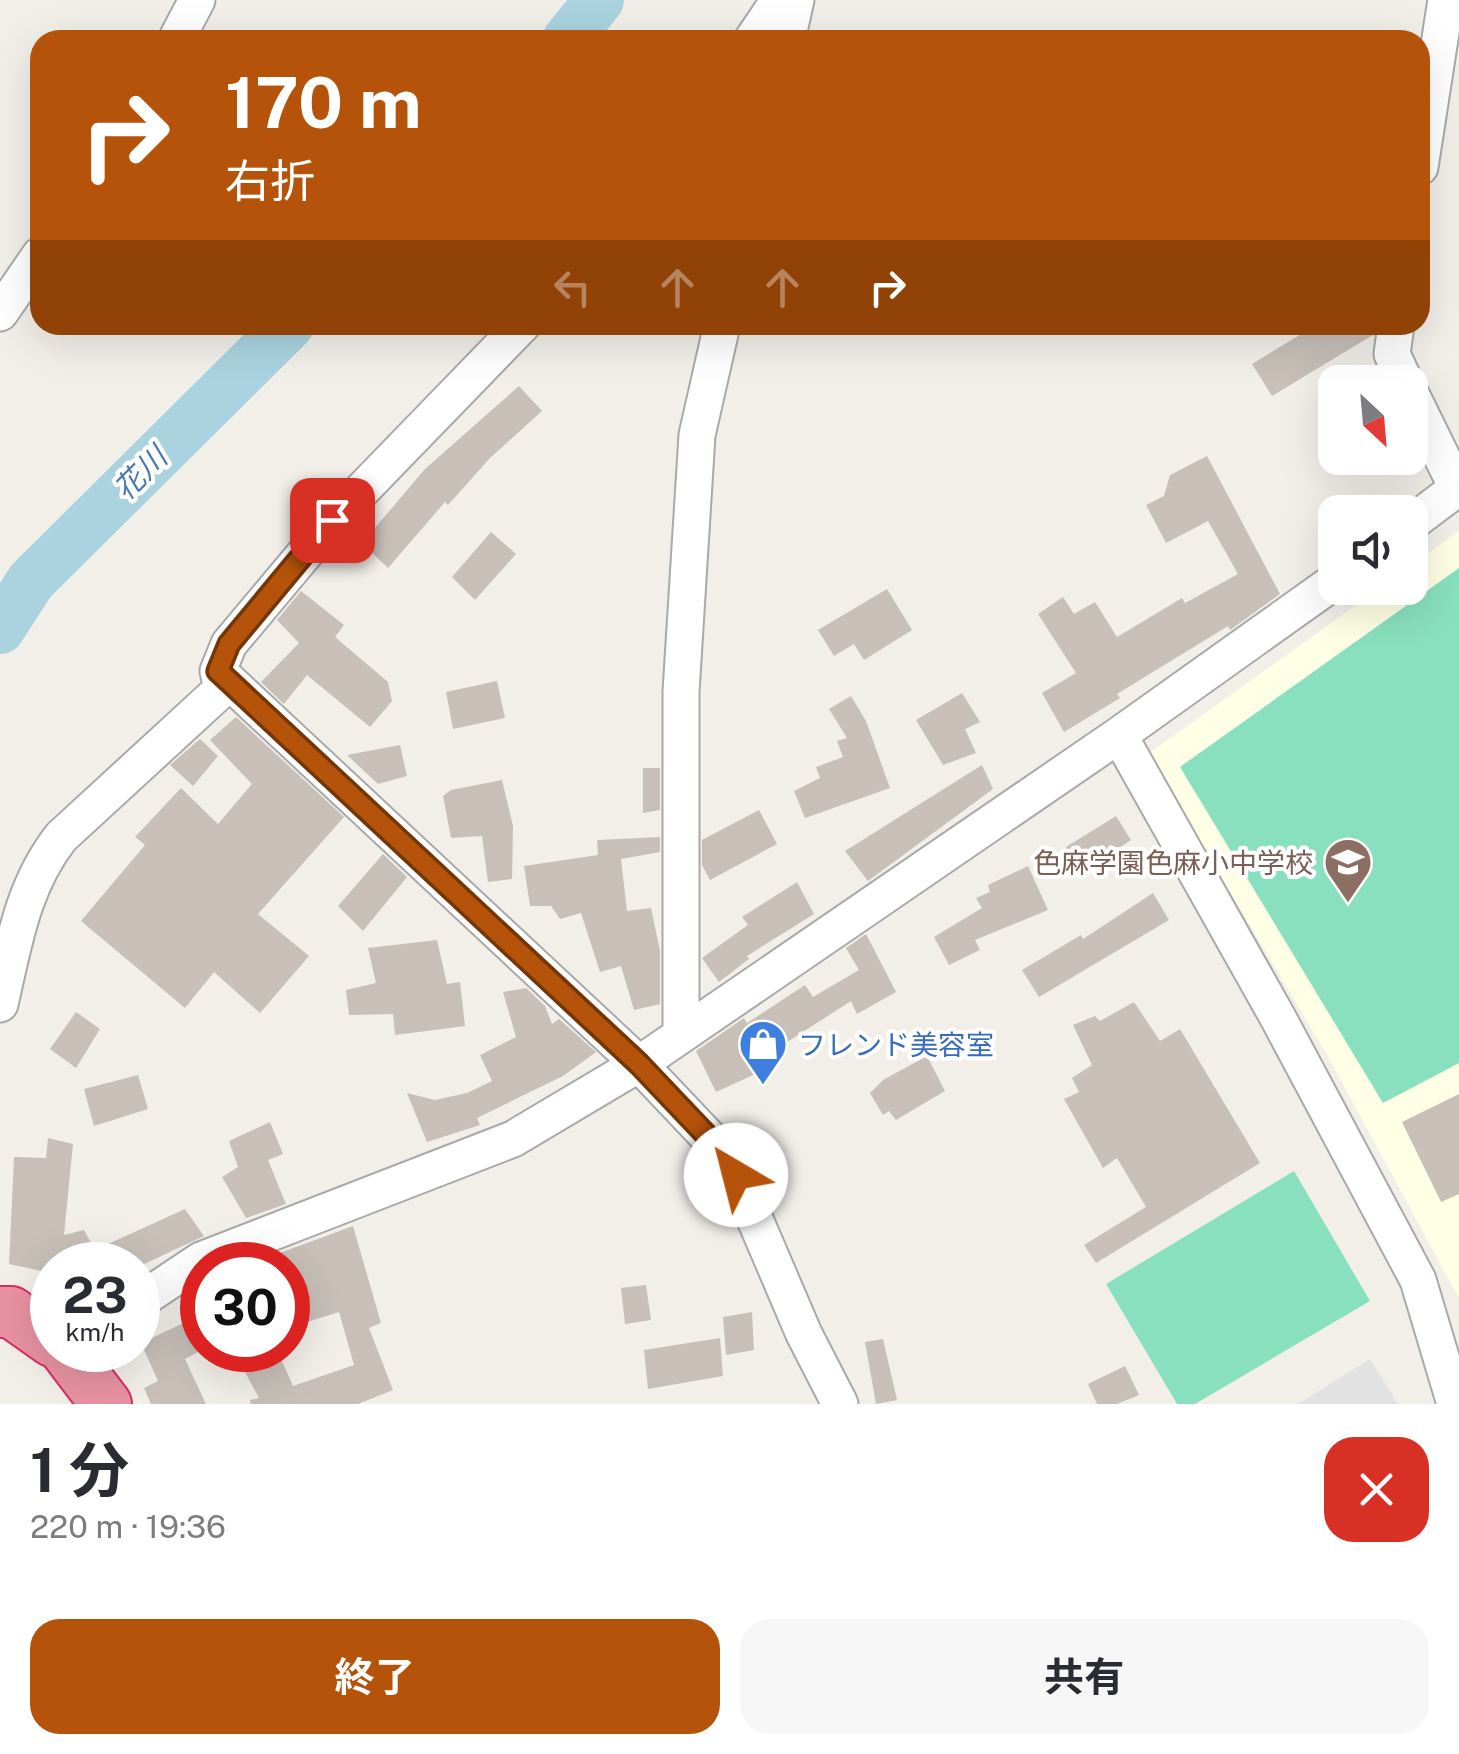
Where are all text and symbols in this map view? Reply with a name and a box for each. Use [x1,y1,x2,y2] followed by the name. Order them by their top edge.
[225,61,422,144] text: 170 m
[60,70,190,200] icon: right
[225,154,315,207] text: 右折
[545,260,600,315] icon: left
[650,260,705,315] icon: ahead
[755,260,810,315] icon: ahead
[860,260,915,315] icon: right
[1318,365,1428,475] north arrow
[1318,365,1428,605] map controls
[106,437,176,507] water label: 花川
[290,478,375,563] pin
[305,493,360,548] icon: arrive
[1318,495,1428,605] button: sound
[1322,836,1374,904] school or university icon: 色麻学園色麻小中学校
[1033,846,1313,879] place label: 色麻学園色麻小中学校
[737,1018,789,1086] shop icon: フレンド美容室
[798,1028,994,1061] place label: フレンド美容室
[684,1123,788,1227] position arrow
[180,1242,310,1372] speed limit sign: 30
[62,1265,128,1324] text: 23
[66,1317,124,1347] text: km/h
[30,1435,129,1506] text: 1 分
[1324,1437,1429,1542] button: close
[30,1508,226,1545] text: 220 m · 19:36
[30,1619,720,1734] button: 終了
[740,1619,1429,1734] button: 共有

